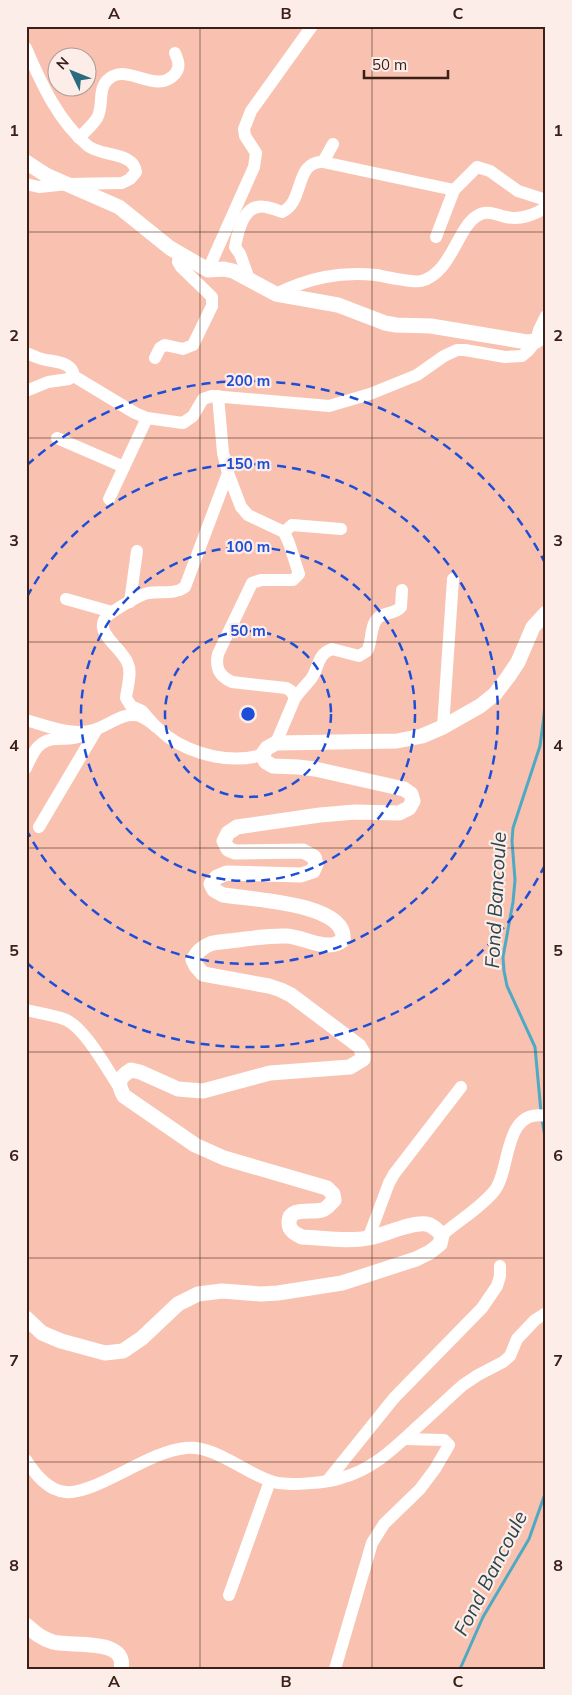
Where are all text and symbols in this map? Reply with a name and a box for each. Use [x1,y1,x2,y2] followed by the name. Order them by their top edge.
[108,3,120,23] text: A
[280,3,292,23] text: B
[453,3,464,23] text: C
[48,48,98,98] north arrow
[364,48,448,80] scale bar
[52,53,73,73] text: N
[372,55,407,74] text: 50 m
[9,120,19,140] text: 1
[553,120,563,140] text: 1
[9,325,19,345] text: 2
[553,325,563,345] text: 2
[226,371,270,390] text: 200 m
[226,454,270,473] text: 150 m
[9,530,19,550] text: 3
[553,530,563,550] text: 3
[226,537,270,556] text: 100 m
[230,621,266,640] text: 50 m
[239,705,257,723] centre of rings
[9,735,19,755] text: 4
[553,735,563,755] text: 4
[479,831,511,969] water label: Fond Bancoule
[9,940,19,960] text: 5
[553,940,563,960] text: 5
[9,1145,19,1165] text: 6
[553,1145,563,1165] text: 6
[9,1350,19,1370] text: 7
[553,1350,563,1370] text: 7
[448,1506,532,1640] water label: Fond Bancoule
[9,1555,19,1575] text: 8
[553,1555,563,1575] text: 8
[108,1671,120,1691] text: A
[280,1671,292,1691] text: B
[453,1671,464,1691] text: C

